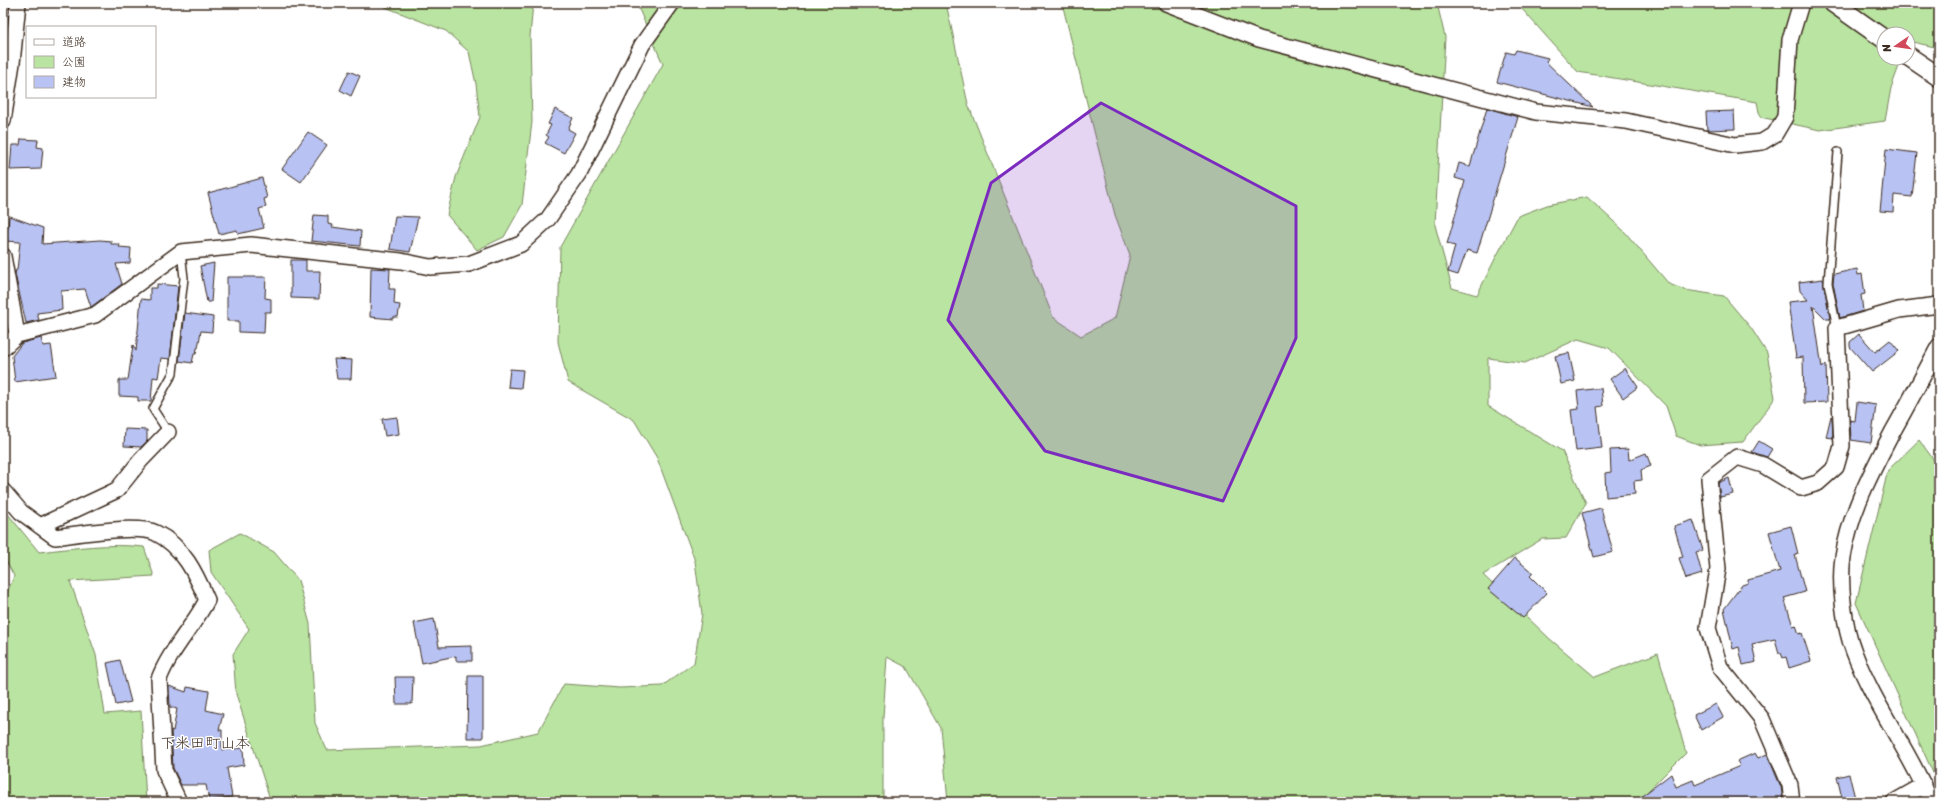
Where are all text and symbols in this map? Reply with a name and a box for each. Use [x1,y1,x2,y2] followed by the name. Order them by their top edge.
[26,26,156,98] legend
[1876,26,1916,66] north arrow
[62,31,86,53] text: 道路
[1877,42,1897,55] text: N
[62,51,86,73] text: 公園
[62,71,86,93] text: 建物
[160,730,250,756] district label: 下米田町山本

